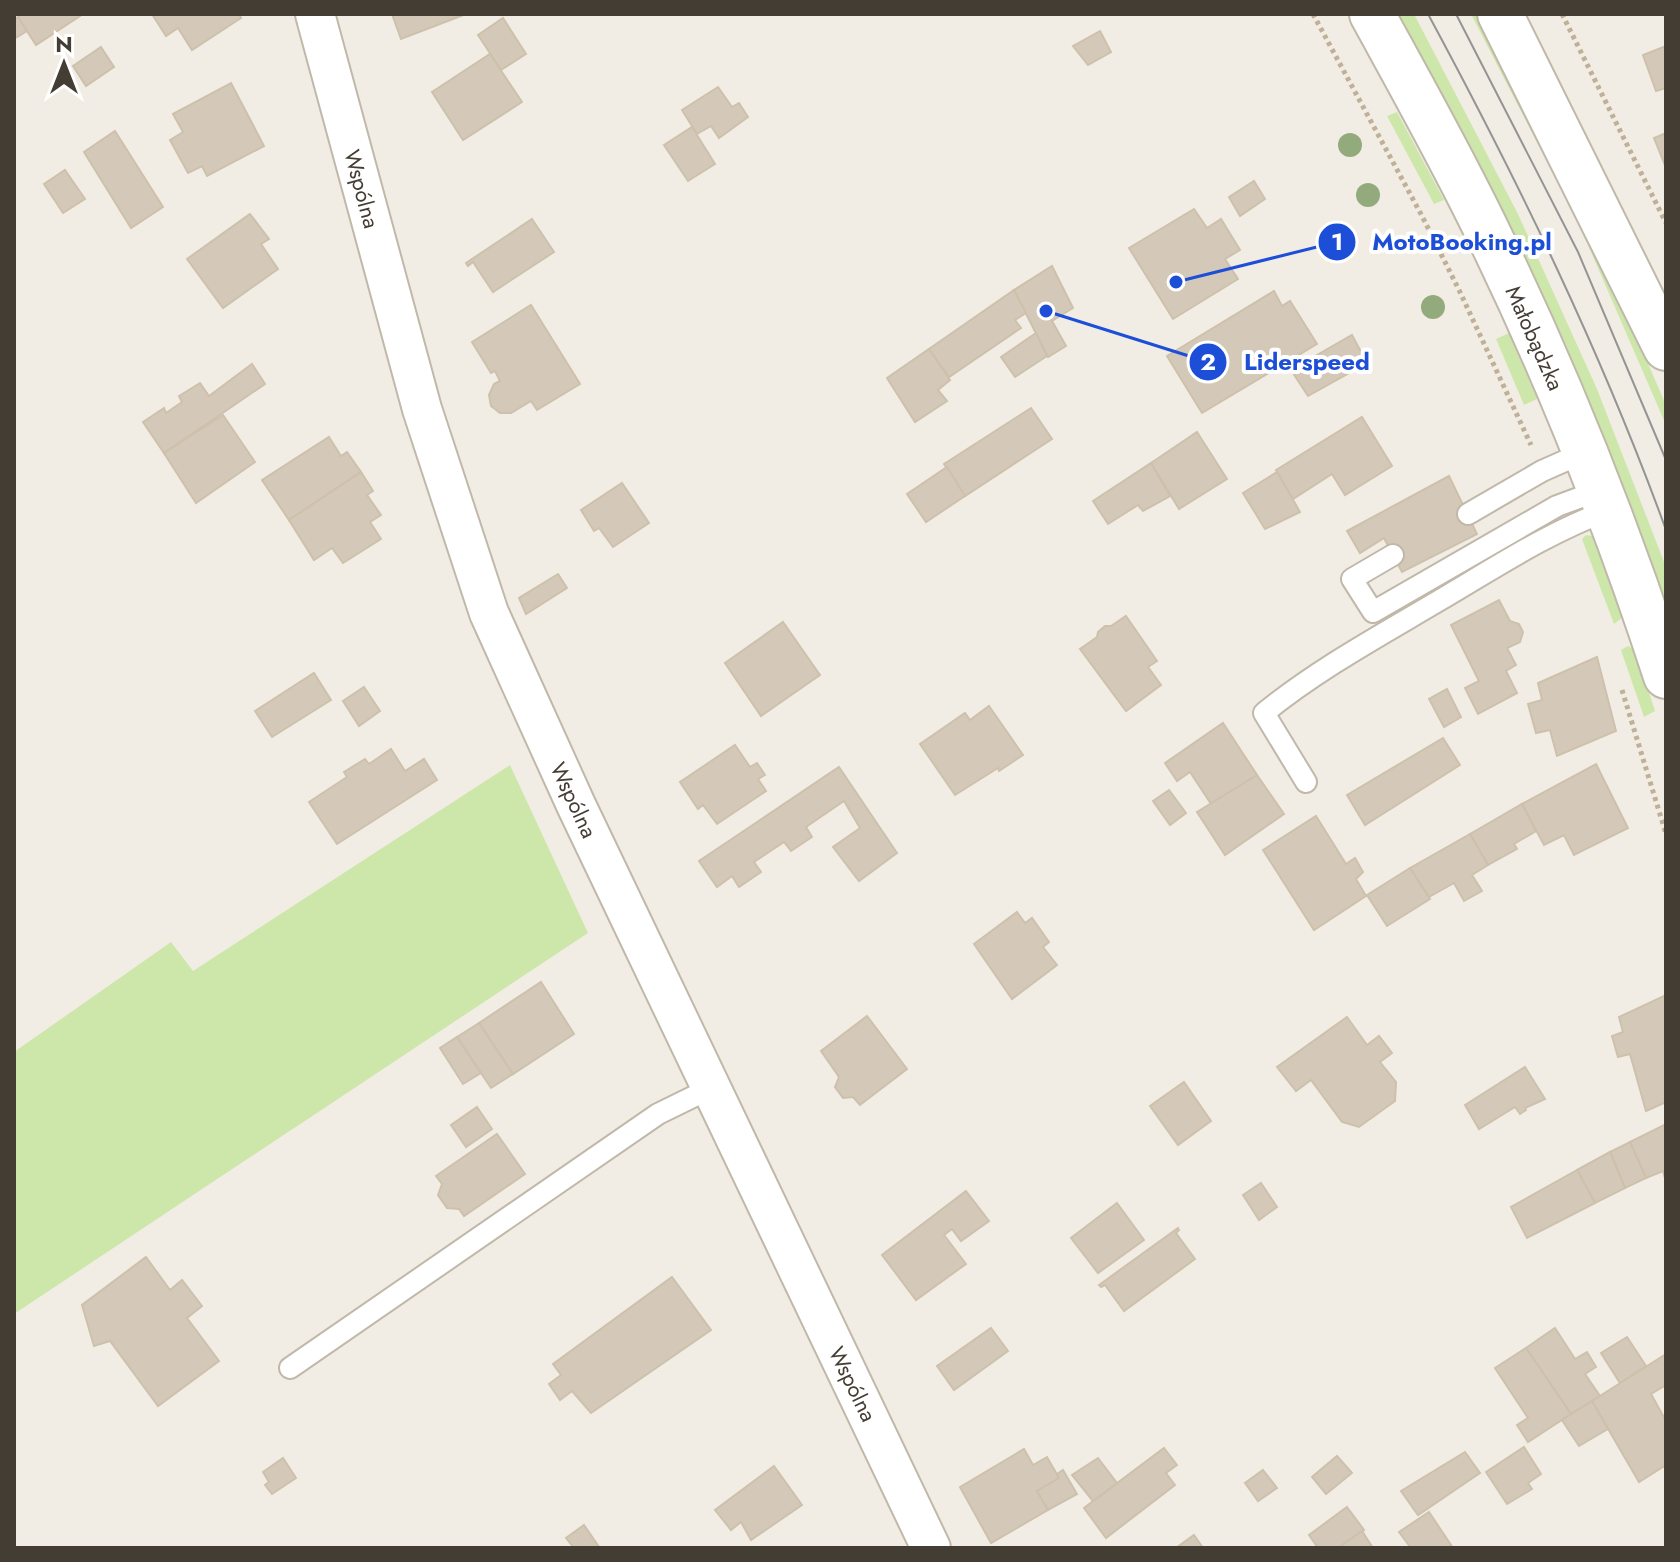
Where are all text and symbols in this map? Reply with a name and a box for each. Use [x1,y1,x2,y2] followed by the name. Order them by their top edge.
[24,24,104,104] north arrow
[55,28,73,60] text: N
[336,146,388,232] street label: Wspólna
[1317,218,1568,266] callout: MotoBooking.pl
[1331,224,1343,259] text: 1
[1372,224,1552,259] text: MotoBooking.pl
[1498,281,1572,395] street label: Małobądzka
[1188,338,1386,386] callout: Liderspeed
[1200,344,1216,379] text: 2
[1244,344,1370,379] text: Liderspeed
[543,757,605,843] street label: Wspólna
[821,1341,885,1427] street label: Wspólna

